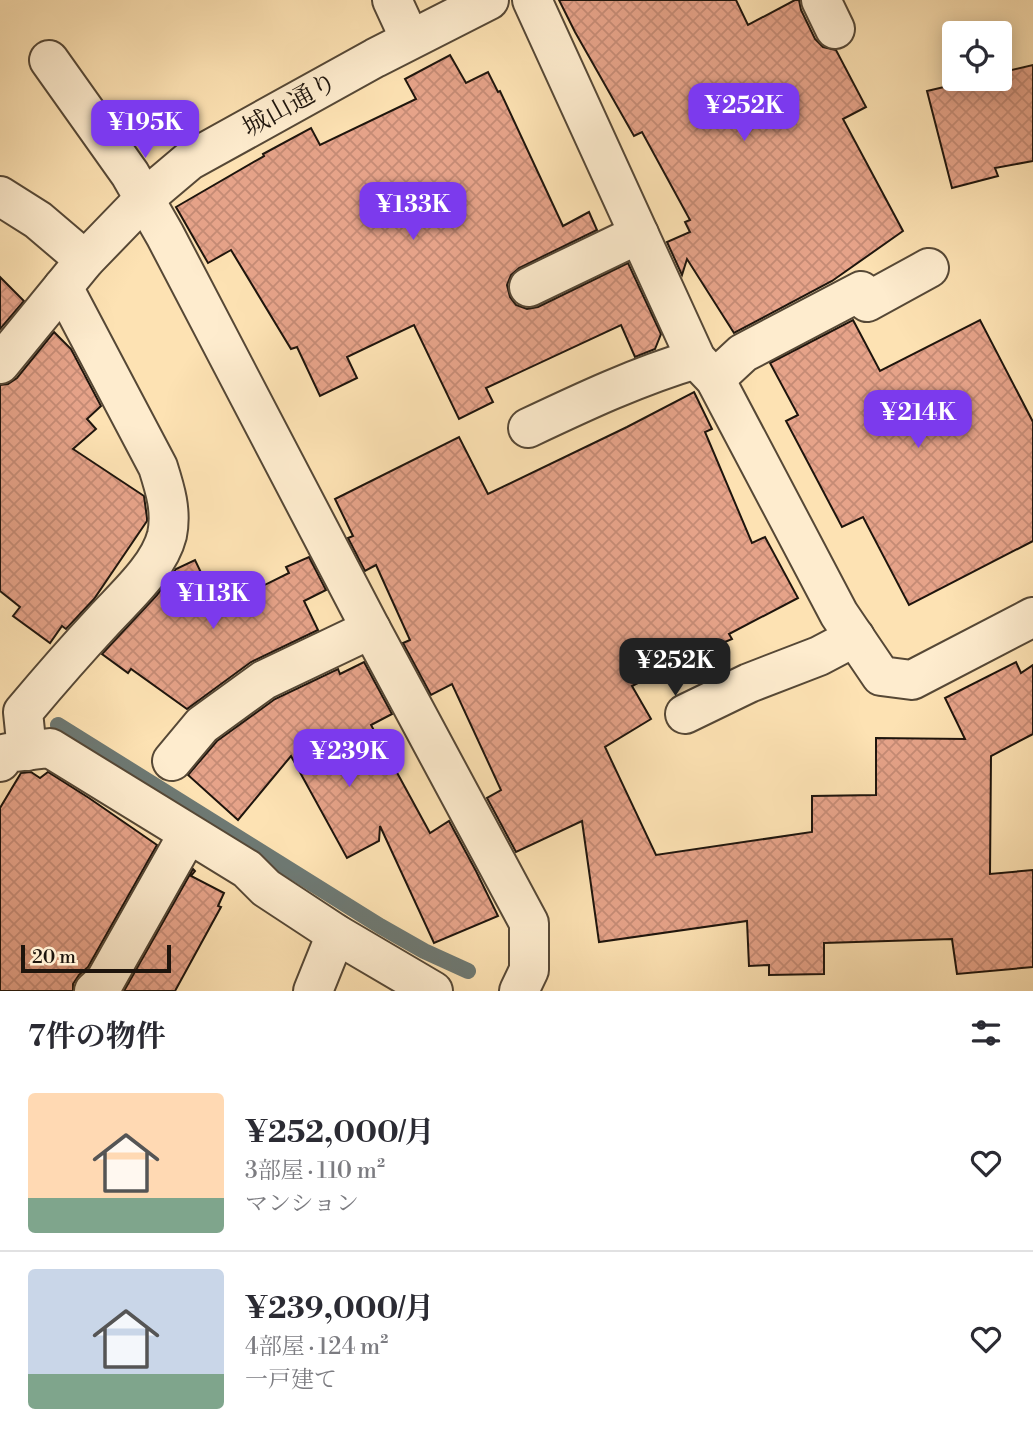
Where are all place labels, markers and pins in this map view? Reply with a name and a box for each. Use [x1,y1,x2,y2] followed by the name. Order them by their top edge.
[695,83,793,143] pin: ¥252K
[96,100,194,160] pin: ¥195K
[364,182,462,242] pin: ¥133K
[869,391,967,450] pin: ¥214K
[164,572,262,631] pin: ¥113K
[626,638,724,698] pin: ¥252K
[300,730,398,789] pin: ¥239K

